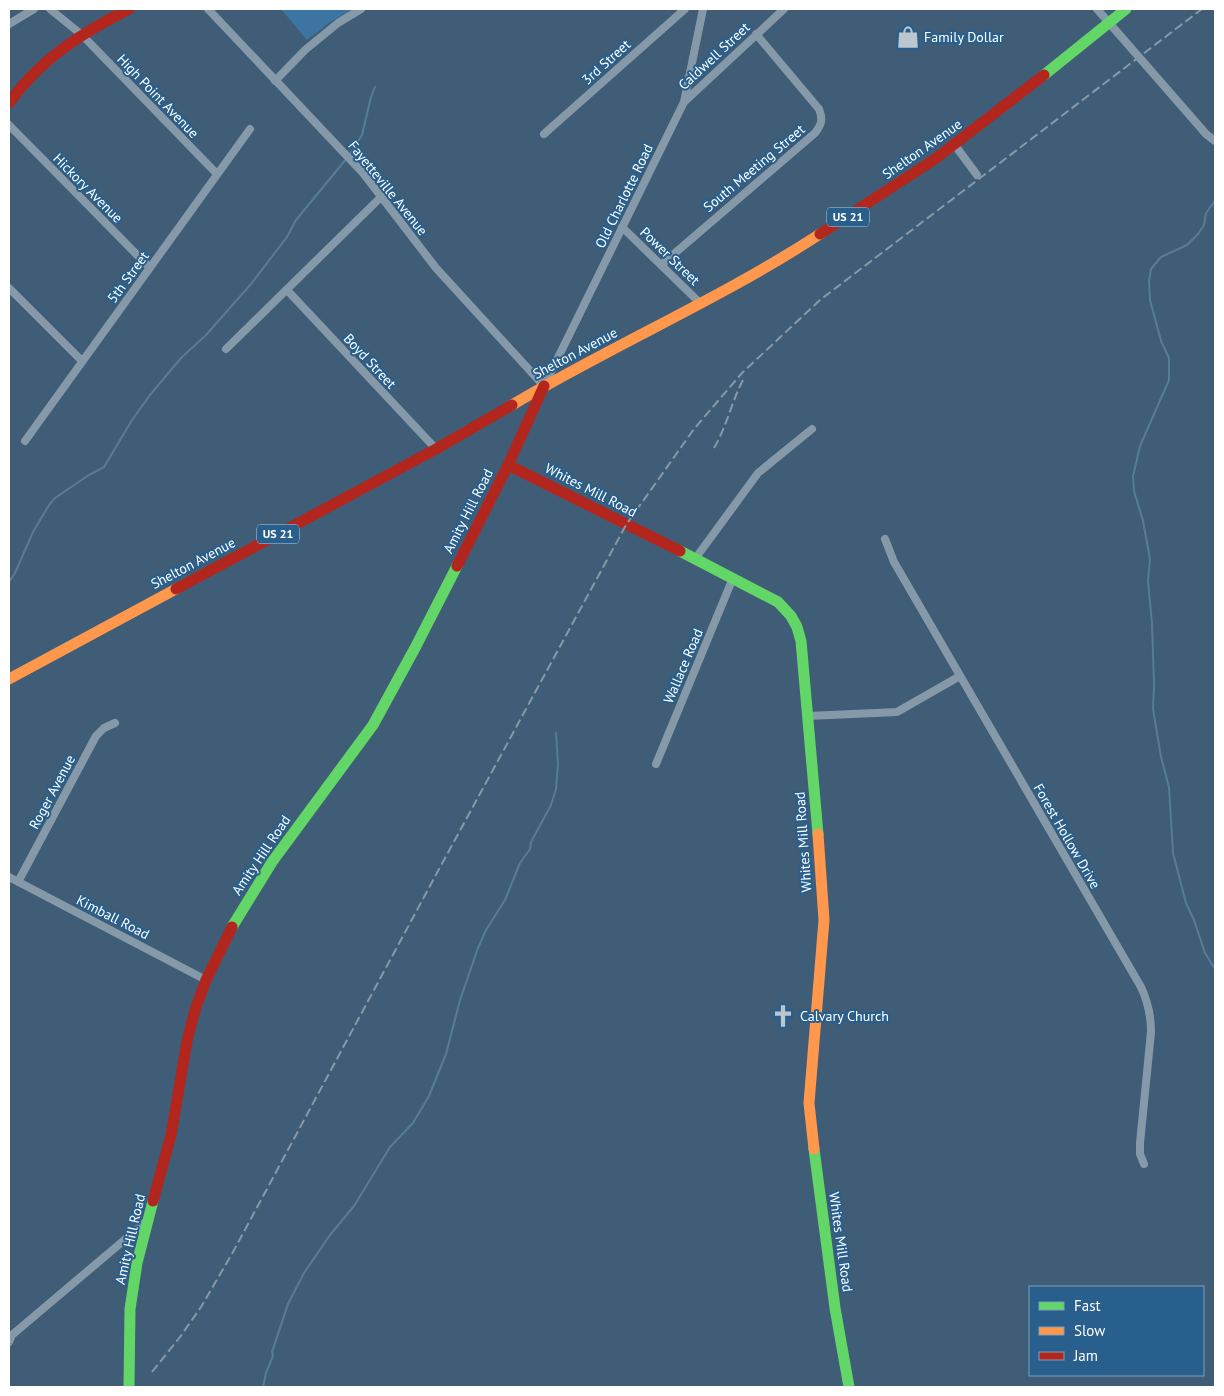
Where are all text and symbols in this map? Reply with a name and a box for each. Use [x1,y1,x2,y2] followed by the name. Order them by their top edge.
[674,18,754,94] street label: Caldwell Street
[895,24,921,50] shop icon: Family Dollar
[924,28,1004,46] place label: Family Dollar
[578,35,634,89] street label: 3rd Street
[113,50,203,142] street label: High Point Avenue
[879,115,965,183] street label: Shelton Avenue
[700,120,809,216] street label: South Meeting Street
[344,137,432,239] street label: Fayetteville Avenue
[591,141,657,251] street label: Old Charlotte Road
[49,149,127,227] street label: Hickory Avenue
[827,208,869,226] road number: US 21
[636,223,704,289] street label: Power Street
[103,247,153,306] street label: 5th Street
[530,323,620,383] street label: Shelton Avenue
[340,330,400,393] street label: Boyd Street
[542,459,640,521] street label: Whites Mill Road
[439,466,497,556] street label: Amity Hill Road
[257,524,299,544] road number: US 21
[148,533,238,593] street label: Shelton Avenue
[659,626,707,706] street label: Wallace Road
[25,752,79,832] street label: Roger Avenue
[1030,780,1104,892] street label: Forest Hollow Drive
[791,791,815,893] street label: Whites Mill Road
[228,812,294,898] street label: Amity Hill Road
[73,891,153,943] street label: Kimball Road
[770,1003,796,1029] church icon: Calvary Church
[800,1007,889,1025] place label: Calvary Church
[825,1191,857,1293] street label: Whites Mill Road
[111,1192,149,1286] street label: Amity Hill Road
[1029,1286,1204,1376] legend
[1074,1296,1101,1315] text: Fast
[1074,1321,1105,1340] text: Slow
[1073,1346,1098,1365] text: Jam

